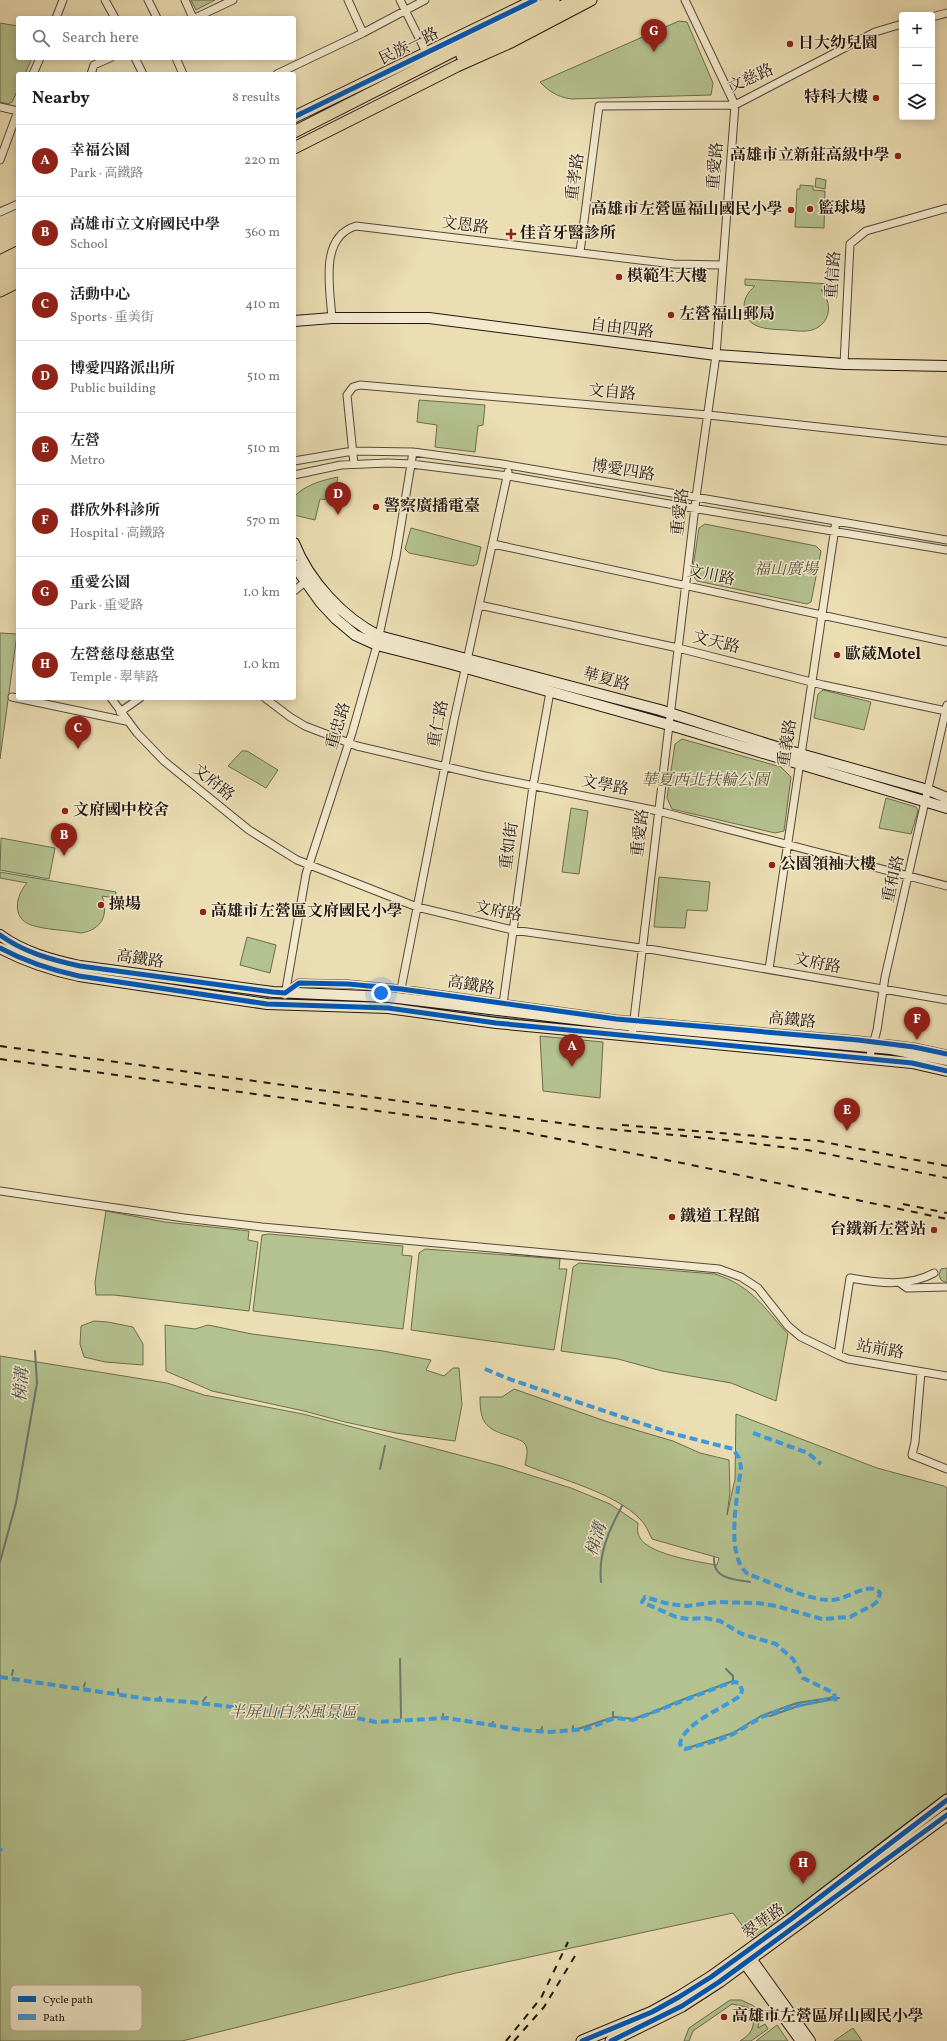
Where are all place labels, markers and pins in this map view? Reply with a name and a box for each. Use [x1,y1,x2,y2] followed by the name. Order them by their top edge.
[641,19,667,52] pin: G
[798,33,878,55] place label: 日大幼兒園
[785,39,795,49] marker: 日大幼兒園
[804,87,868,109] place label: 特科大樓
[871,93,881,103] marker: 特科大樓
[730,145,890,167] place label: 高雄市立新莊高級中學
[893,151,903,161] marker: 高雄市立新莊高級中學
[818,198,866,220] place label: 籃球場
[591,199,783,221] place label: 高雄市左營區福山國民小學
[805,204,815,214] marker: 籃球場
[786,205,796,215] marker: 高雄市左營區福山國民小學
[520,223,616,245] place label: 佳音牙醫診所
[505,228,517,240] marker: 佳音牙醫診所
[627,266,707,288] place label: 模範生大樓
[614,272,624,282] marker: 模範生大樓
[679,304,775,326] place label: 左營福山郵局
[666,310,676,320] marker: 左營福山郵局
[325,482,351,515] pin: D
[384,496,480,518] place label: 警察廣播電臺
[371,502,381,512] marker: 警察廣播電臺
[845,644,921,666] place label: 歐葳Motel
[832,650,842,660] marker: 歐葳Motel
[65,716,91,749] pin: C
[73,800,169,822] place label: 文府國中校舍
[60,806,70,816] marker: 文府國中校舍
[51,823,77,856] pin: B
[780,854,876,876] place label: 公園領袖大樓
[767,860,777,870] marker: 公園領袖大樓
[109,894,141,916] place label: 操場
[96,900,106,910] marker: 操場
[211,901,403,923] place label: 高雄市左營區文府國民小學
[198,907,208,917] marker: 高雄市左營區文府國民小學
[904,1007,930,1040] pin: F
[559,1034,585,1067] pin: A
[834,1098,860,1131] pin: E
[680,1206,760,1228] place label: 鐵道工程館
[667,1212,677,1222] marker: 鐵道工程館
[830,1219,926,1241] place label: 台鐵新左營站
[929,1225,939,1235] marker: 台鐵新左營站
[790,1851,816,1884] pin: H
[732,2006,924,2028] place label: 高雄市左營區屏山國民小學
[719,2012,729,2022] marker: 高雄市左營區屏山國民小學

